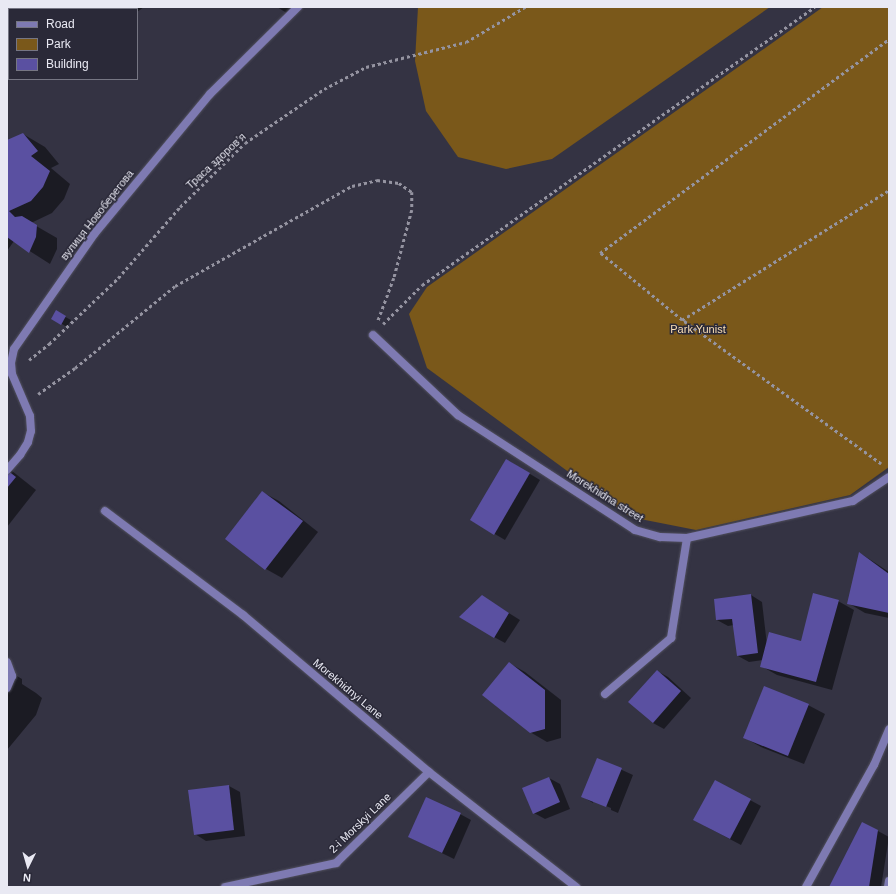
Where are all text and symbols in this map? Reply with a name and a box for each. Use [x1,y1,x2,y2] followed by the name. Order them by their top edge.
[8,8,138,80] legend
[46,17,75,31] text: Road
[46,37,71,51] text: Park
[46,57,89,71] text: Building
[183,130,249,192] street label: Траса здоров’я
[58,167,136,263] street label: вулиця Новоберегова
[670,322,726,336] park label: Park Yunist
[564,467,646,525] street label: Morekhidna street
[311,656,385,722] street label: Morekhidnyi Lane
[326,790,394,856] street label: 2-i Morskyi Lane
[8,846,48,886] north arrow
[22,872,31,884] text: N

